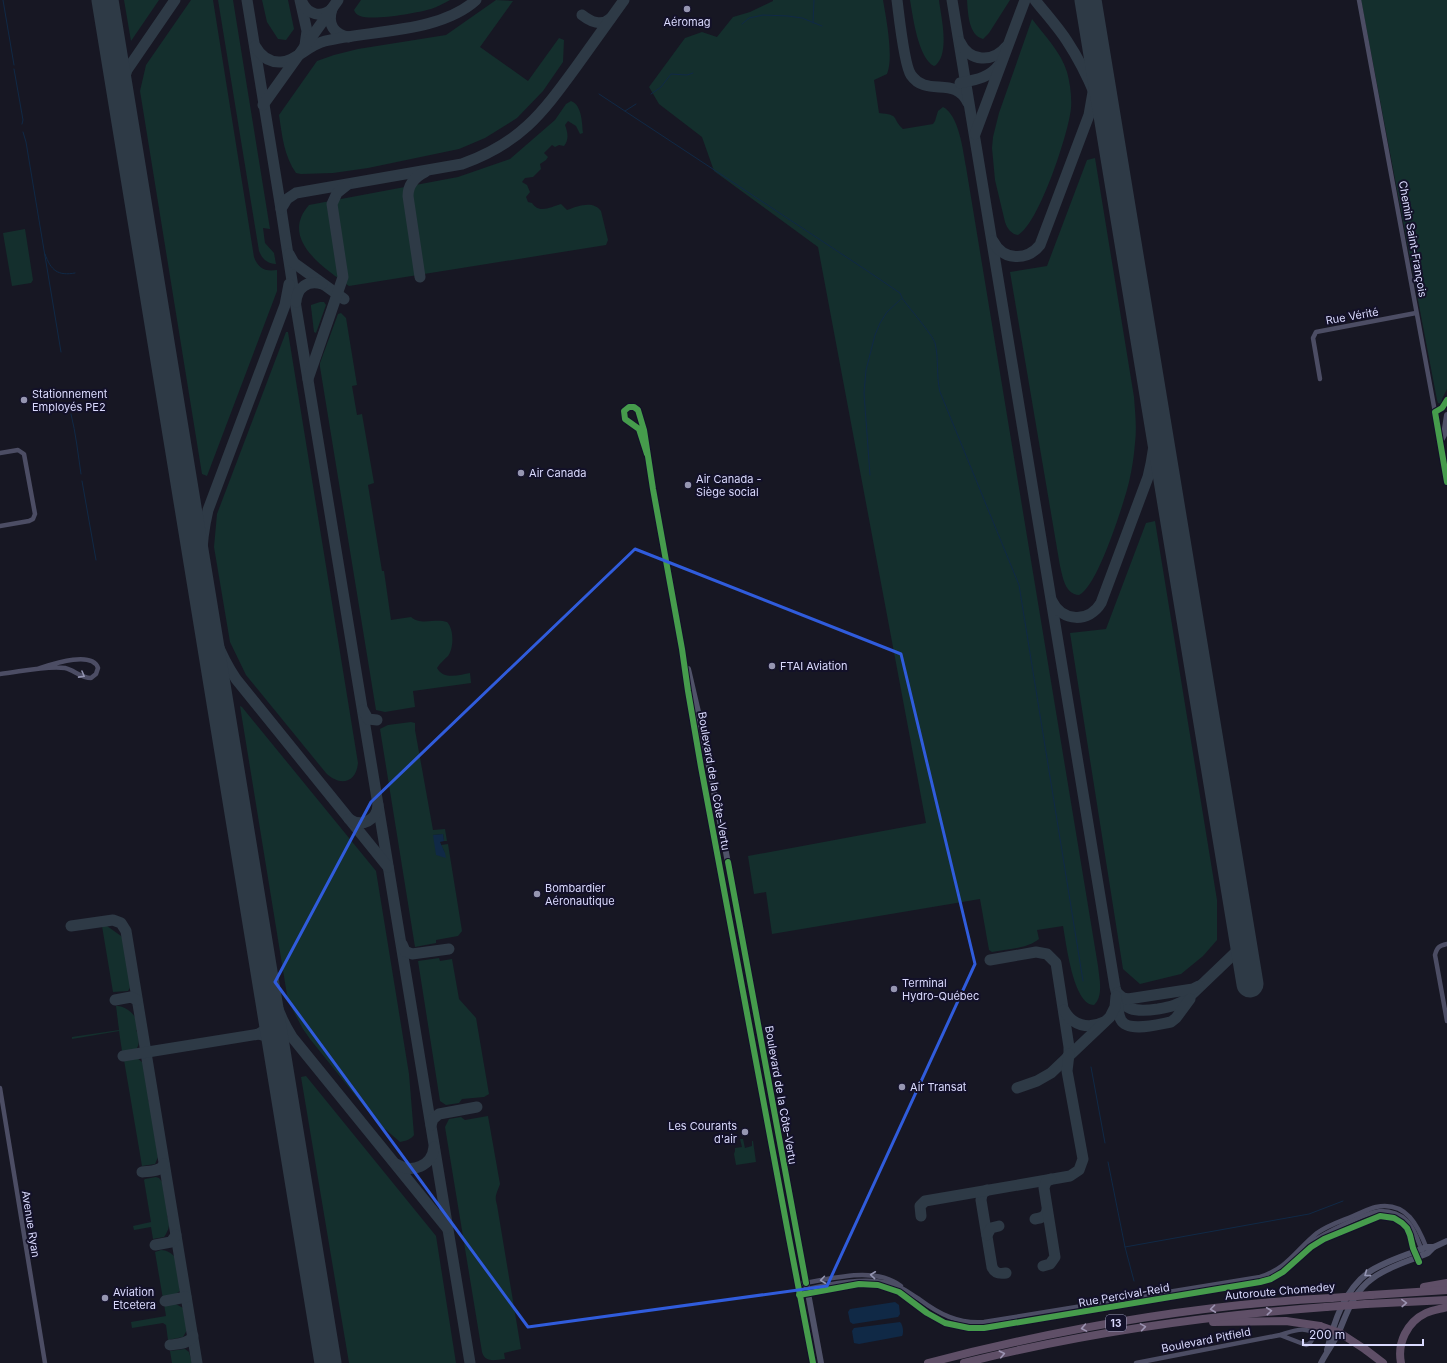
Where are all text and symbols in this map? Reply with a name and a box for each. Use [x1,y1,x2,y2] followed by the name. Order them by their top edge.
[682,4,692,14] marker: Aéromag
[663,15,711,29] place label: Aéromag
[1396,180,1430,299] street label: Chemin Saint-François
[1324,304,1380,328] street label: Rue Vérité
[32,387,108,414] place label: Stationnement Employés PE2
[19,395,29,405] marker: Stationnement Employés PE2
[529,466,586,480] place label: Air Canada
[516,468,526,478] marker: Air Canada
[696,472,762,499] place label: Air Canada - Siège social
[683,480,693,490] marker: Air Canada - Siège social
[780,659,848,673] place label: FTAI Aviation
[767,661,777,671] marker: FTAI Aviation
[78,670,85,678] one-way arrow
[695,711,733,851] street label: Boulevard de la Côte-Vertu
[545,881,615,908] place label: Bombardier Aéronautique
[532,889,542,899] marker: Bombardier Aéronautique
[902,976,979,1003] place label: Terminal Hydro-Québec
[889,984,899,994] marker: Terminal Hydro-Québec
[762,1025,800,1165] street label: Boulevard de la Côte-Vertu
[910,1080,967,1094] place label: Air Transat
[897,1082,907,1092] marker: Air Transat
[668,1119,737,1146] place label: Les Courants d'air
[740,1127,750,1137] marker: Les Courants d'air
[19,1190,43,1258] street label: Avenue Ryan
[1364,1269,1371,1277] one-way arrow
[870,1271,876,1280] one-way arrow
[820,1275,826,1284] one-way arrow
[1224,1279,1336,1303] street label: Autoroute Chomedey
[1077,1280,1171,1310] street label: Rue Percival-Reid
[113,1285,156,1312] place label: Aviation Etcetera
[100,1293,110,1303] marker: Aviation Etcetera
[1401,1298,1407,1307] one-way arrow
[1210,1304,1216,1313] one-way arrow
[1265,1307,1272,1316] one-way arrow
[1106,1315,1126,1331] road number: 13
[1303,1321,1423,1347] scale bar
[1081,1323,1087,1332] one-way arrow
[1140,1323,1146,1332] one-way arrow
[1160,1324,1252,1356] street label: Boulevard Pitfield
[1309,1327,1345,1342] text: 200 m
[998,1351,1005,1359] one-way arrow

